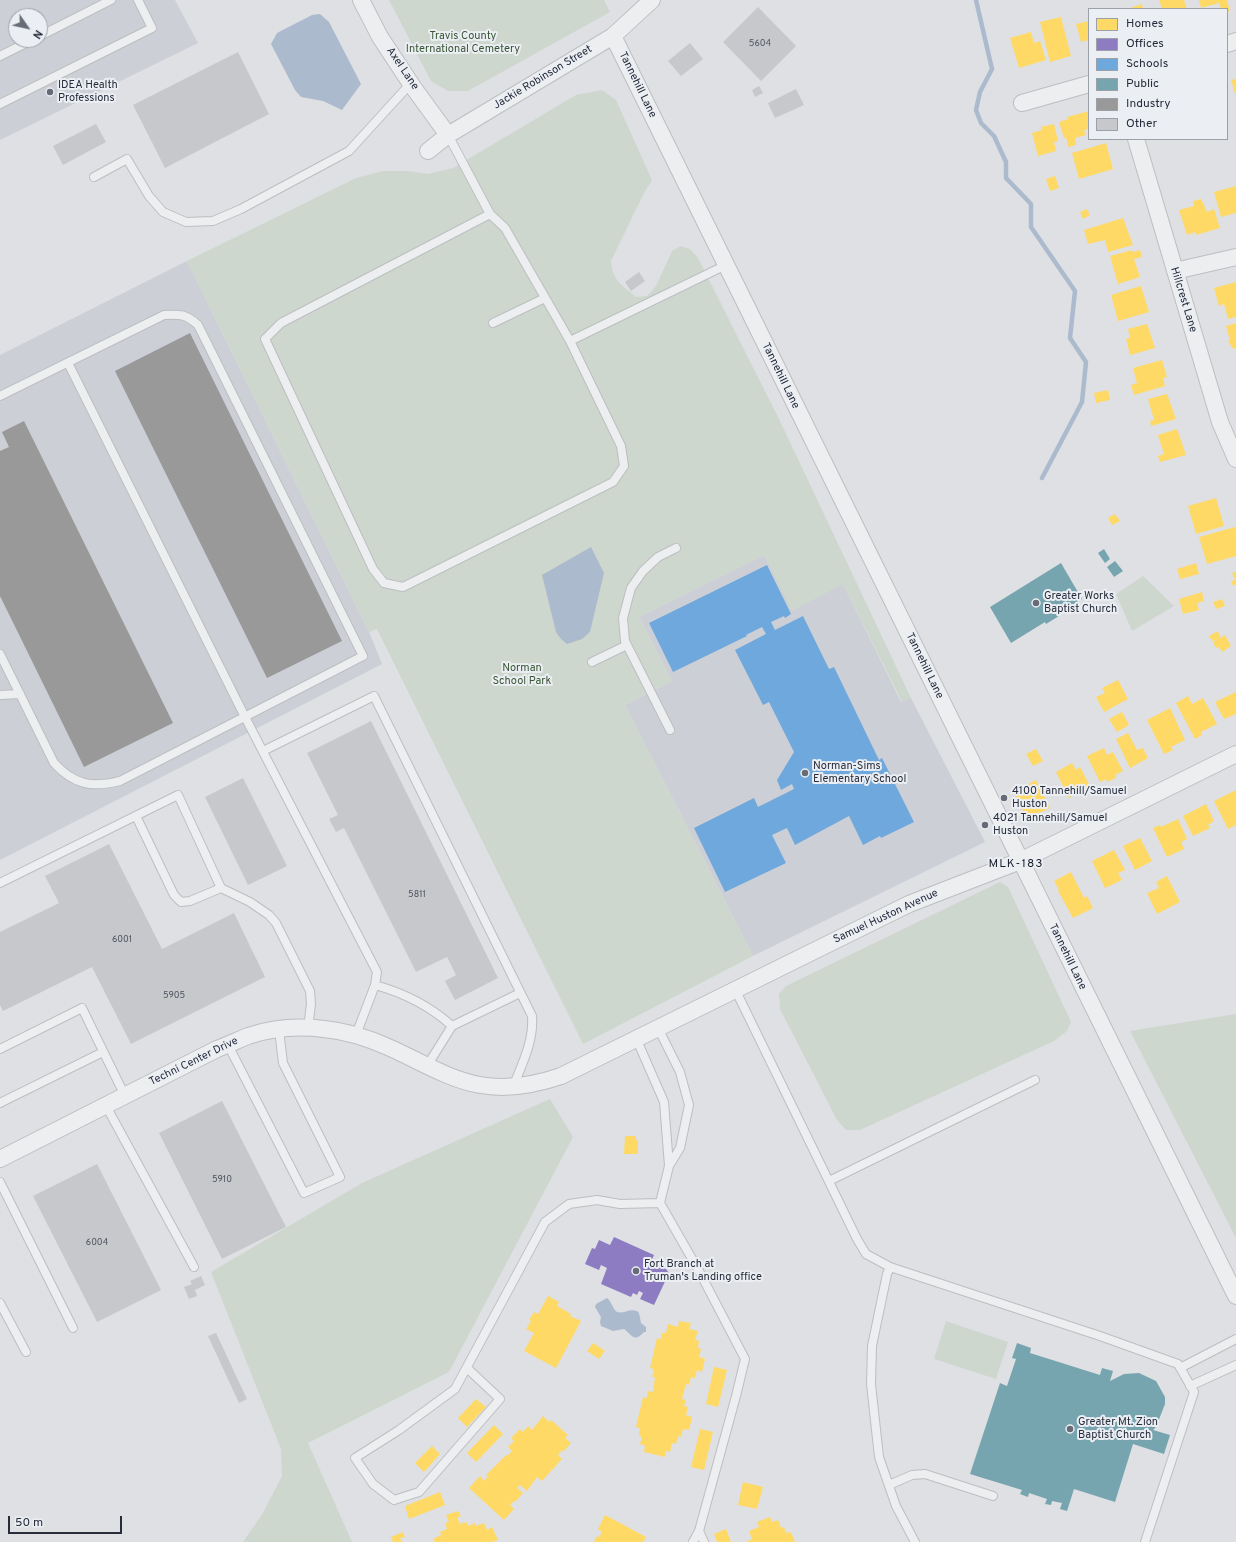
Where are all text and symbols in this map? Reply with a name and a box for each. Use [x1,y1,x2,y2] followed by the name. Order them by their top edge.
[8,8,48,48] north arrow
[1088,8,1228,140] legend
[1126,16,1163,32] text: Homes
[29,27,45,41] text: N
[406,30,520,56] park label: Travis County International Cemetery
[1126,36,1164,52] text: Offices
[749,39,771,49] house number: 5604
[491,43,595,113] street label: Jackie Robinson Street
[383,45,421,93] street label: Axel Lane
[615,50,659,120] street label: Tannehill Lane
[1126,56,1168,72] text: Schools
[1126,76,1159,92] text: Public
[58,79,118,105] place label: IDEA Health Professions
[45,87,55,97] marker: IDEA Health Professions
[1126,96,1171,112] text: Industry
[1126,116,1157,132] text: Other
[1167,266,1199,334] street label: Hillcrest Lane
[758,341,802,411] street label: Tannehill Lane
[1044,590,1117,616] place label: Greater Works Baptist Church
[1031,598,1041,608] marker: Greater Works Baptist Church
[902,631,946,701] street label: Tannehill Lane
[493,662,551,688] park label: Norman School Park
[813,760,906,786] place label: Norman-Sims Elementary School
[800,768,810,778] marker: Norman-Sims Elementary School
[1012,785,1127,811] place label: 4100 Tannehill/Samuel Huston
[999,793,1009,803] marker: 4100 Tannehill/Samuel Huston
[993,812,1107,838] place label: 4021 Tannehill/Samuel Huston
[980,820,990,830] marker: 4021 Tannehill/Samuel Huston
[989,858,1043,872] district label: MLK-183
[832,887,940,947] street label: Samuel Huston Avenue
[408,890,426,900] house number: 5811
[1045,922,1089,992] street label: Tannehill Lane
[112,935,132,945] house number: 6001
[163,991,185,1001] house number: 5905
[147,1035,241,1089] street label: Techni Center Drive
[212,1175,232,1185] house number: 5910
[86,1238,108,1248] house number: 6004
[644,1258,762,1284] place label: Fort Branch at Truman's Landing office
[631,1266,641,1276] marker: Fort Branch at Truman's Landing office
[1078,1416,1158,1442] place label: Greater Mt. Zion Baptist Church
[1065,1424,1075,1434] marker: Greater Mt. Zion Baptist Church
[10,1508,124,1534] scale bar
[15,1515,43,1531] text: 50 m

